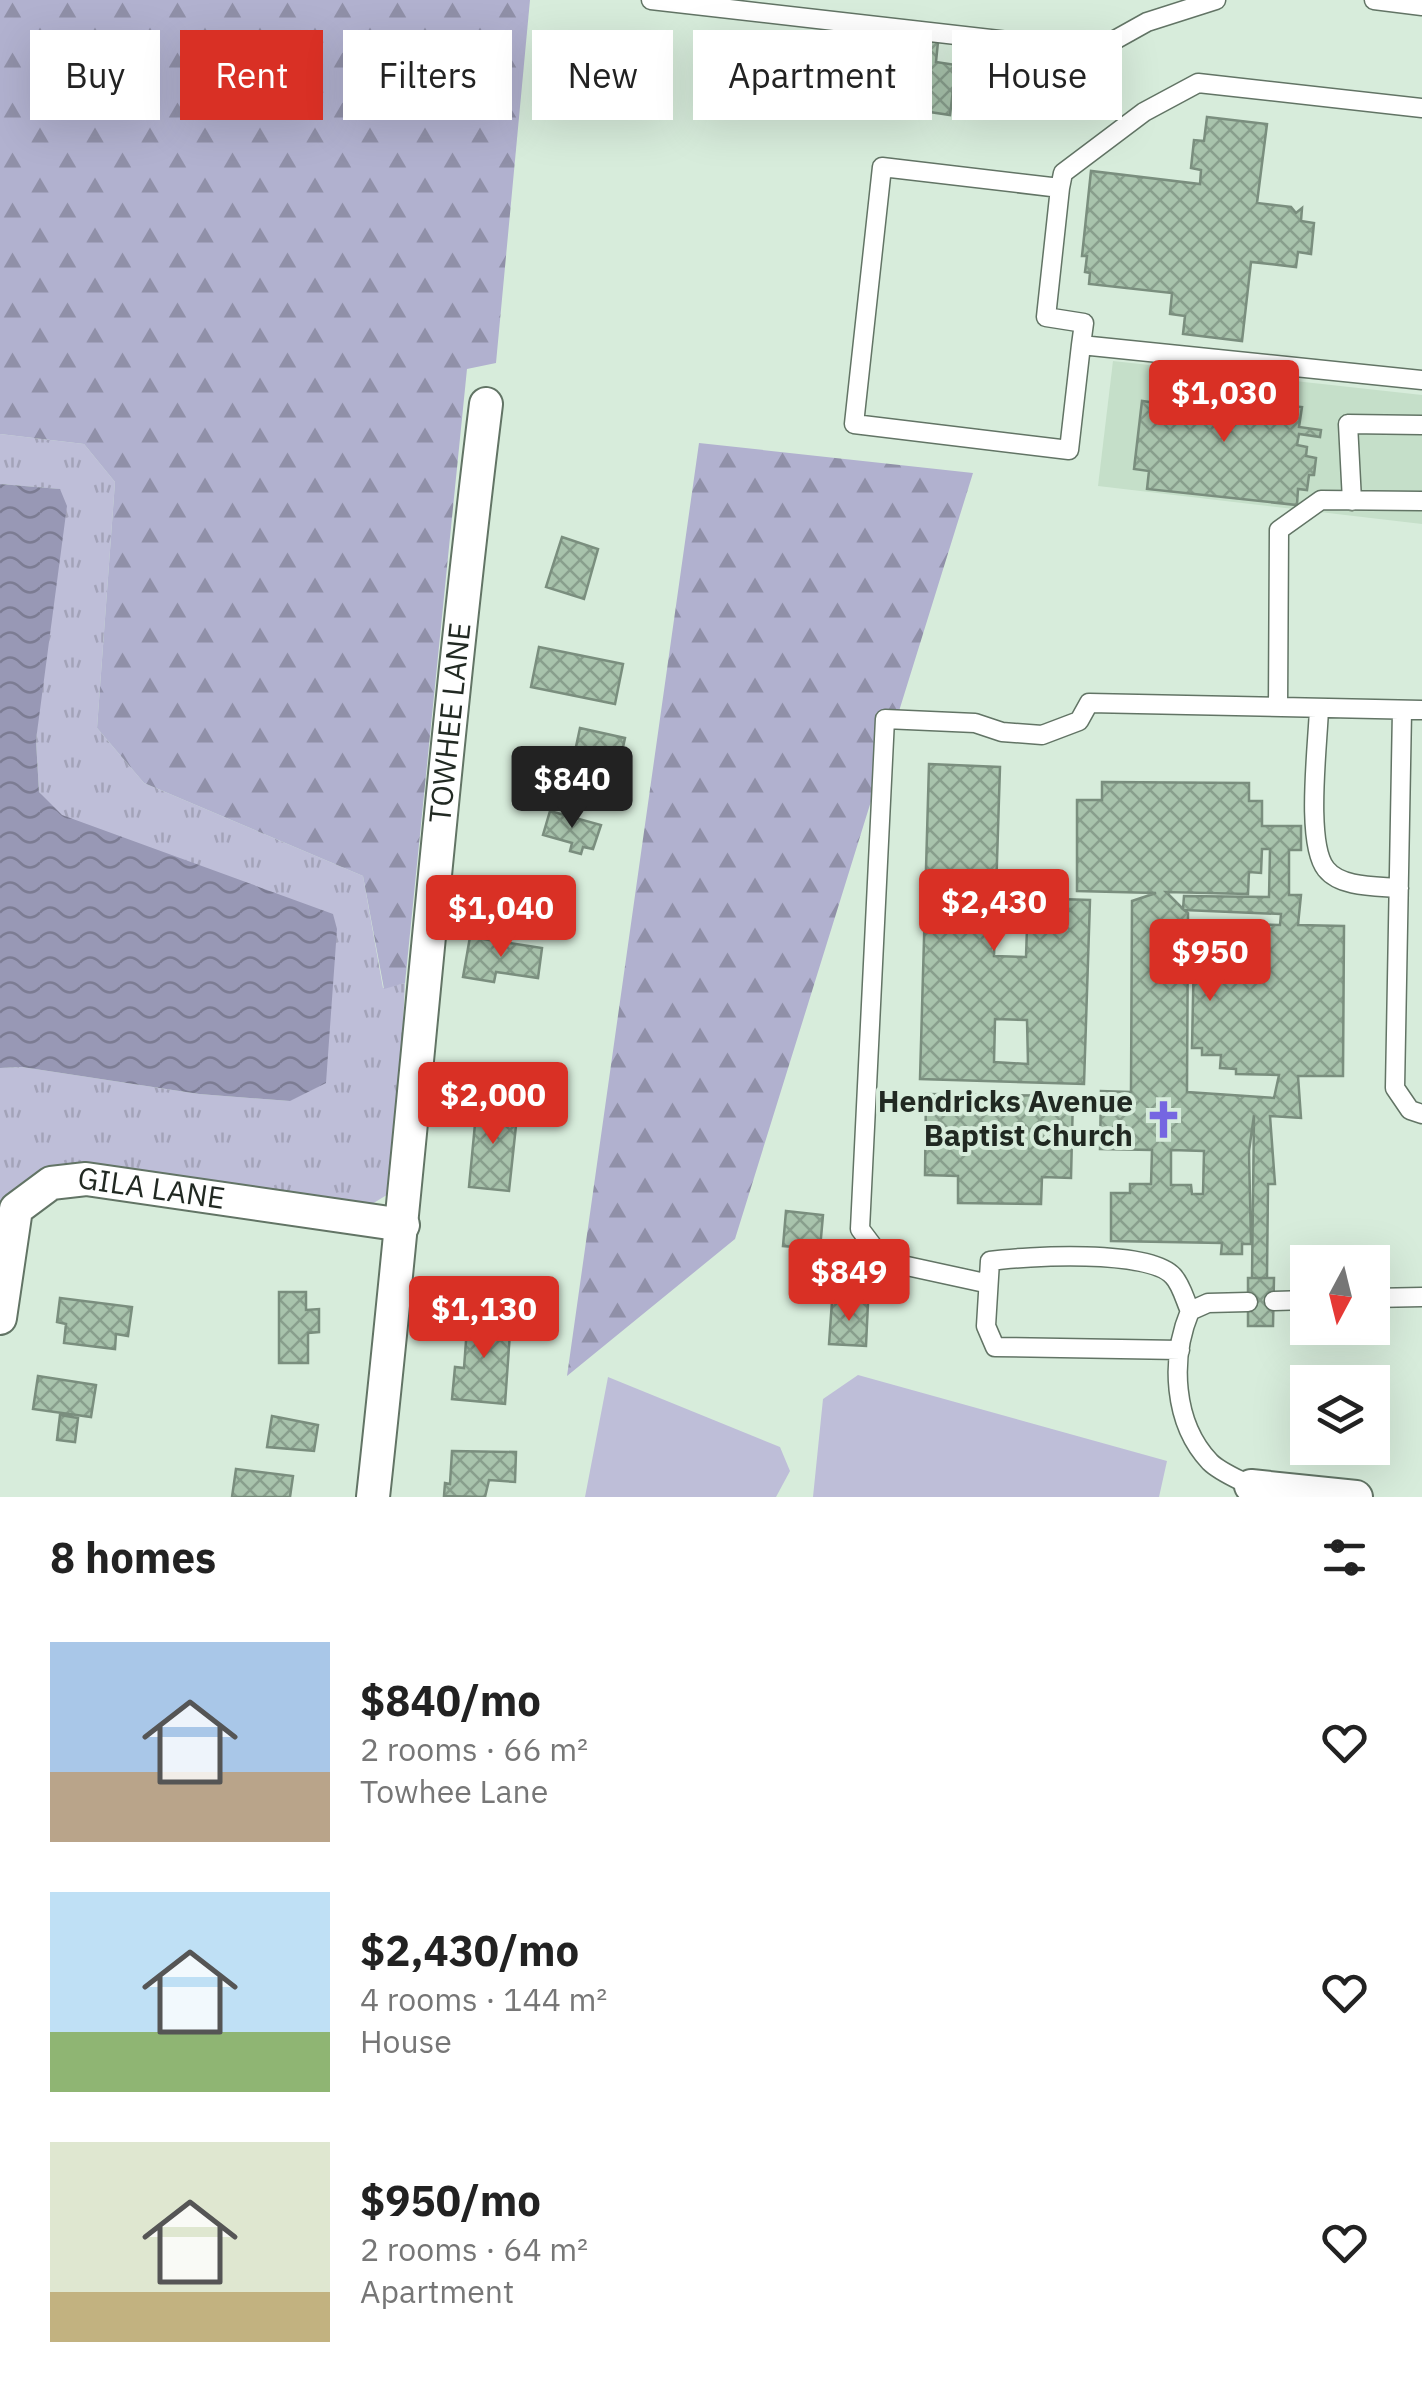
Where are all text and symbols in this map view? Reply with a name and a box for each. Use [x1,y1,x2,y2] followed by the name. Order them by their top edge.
[30,30,160,120] chip: Buy
[180,30,323,120] chip: Rent
[343,30,512,120] chip: Filters
[532,30,673,120] chip: New
[693,30,932,120] chip: Apartment
[952,30,1122,120] chip: House
[1143,360,1305,445] pin: $1,030
[1171,371,1277,413] text: $1,030
[419,620,479,825] street label: TOWHEE LANE
[513,746,631,831] pin: $840
[534,757,610,799] text: $840
[913,869,1075,954] pin: $2,430
[420,875,582,960] pin: $1,040
[941,880,1047,922] text: $2,430
[448,886,554,928] text: $1,040
[1151,919,1269,1004] pin: $950
[1172,930,1248,972] text: $950
[412,1062,574,1147] pin: $2,000
[440,1073,546,1115] text: $2,000
[878,1081,1133,1154] place label: Hendricks Avenue Baptist Church
[1142,1098,1184,1140] church icon: Hendricks Avenue Baptist Church
[75,1157,228,1217] street label: GILA LANE
[790,1239,908,1324] pin: $849
[1290,1245,1390,1345] north arrow
[1290,1245,1390,1465] map controls
[811,1250,887,1292] text: $849
[403,1276,565,1361] pin: $1,130
[431,1287,537,1329] text: $1,130
[1290,1365,1390,1465] button: layers
[50,1530,216,1585] text: 8 homes
[1317,1530,1372,1585] icon: filters
[360,1673,541,1728] text: $840/mo
[130,1682,250,1802] icon: home
[1317,1715,1372,1770] icon: heart
[360,1728,588,1770] text: 2 rooms · 66 m²
[360,1770,548,1812] text: Towhee Lane
[360,1923,579,1978] text: $2,430/mo
[130,1932,250,2052] icon: home
[1317,1965,1372,2020] icon: heart
[360,1978,607,2020] text: 4 rooms · 144 m²
[360,2020,452,2062] text: House
[360,2173,541,2228] text: $950/mo
[130,2182,250,2302] icon: home
[1317,2215,1372,2270] icon: heart
[360,2228,588,2270] text: 2 rooms · 64 m²
[360,2270,514,2312] text: Apartment

